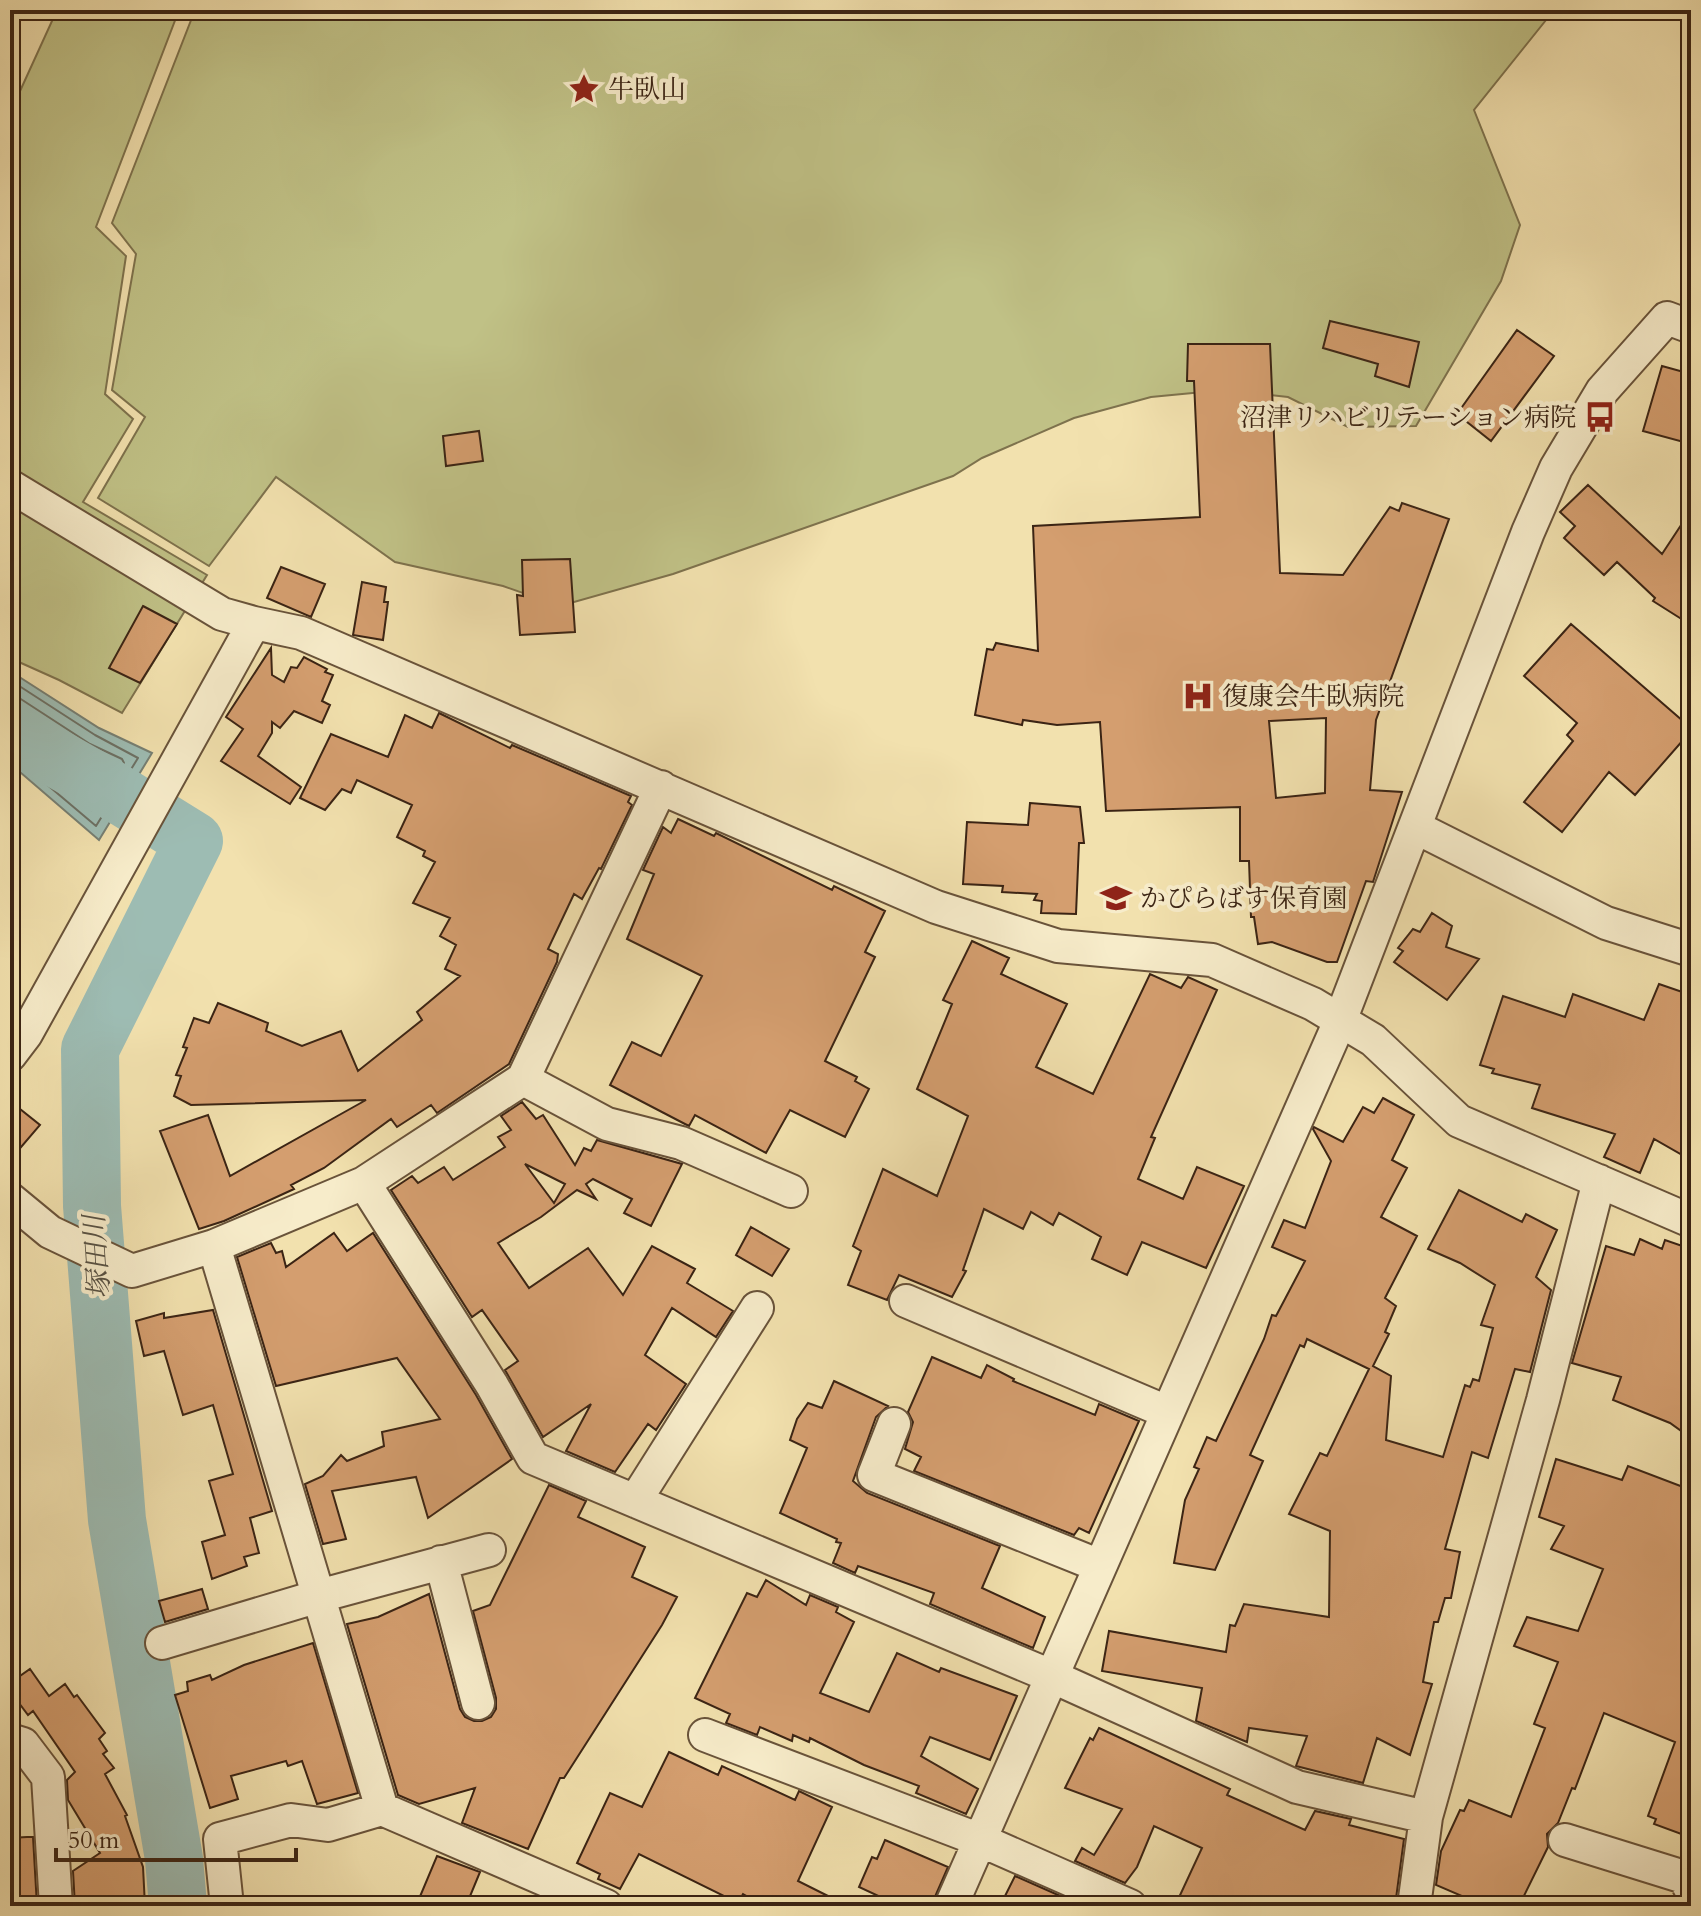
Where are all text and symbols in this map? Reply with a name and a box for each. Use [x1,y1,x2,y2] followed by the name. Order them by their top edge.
[567,72,601,106] place icon: 牛臥山
[608,72,686,107] place label: 牛臥山
[1240,400,1576,435] place label: 沼津リハビリテーション病院
[1583,400,1617,434] bus stop icon: 沼津リハビリテーション病院
[1181,679,1215,713] hospital icon: 復康会牛臥病院
[1222,679,1404,714] place label: 復康会牛臥病院
[1099,881,1133,915] school or university icon: かぴらばす保育園
[1140,881,1348,916] place label: かぴらばす保育園
[75,1211,119,1300] water label: 塚田川
[56,1812,296,1862] scale bar
[68,1824,120,1857] text: 50 m

